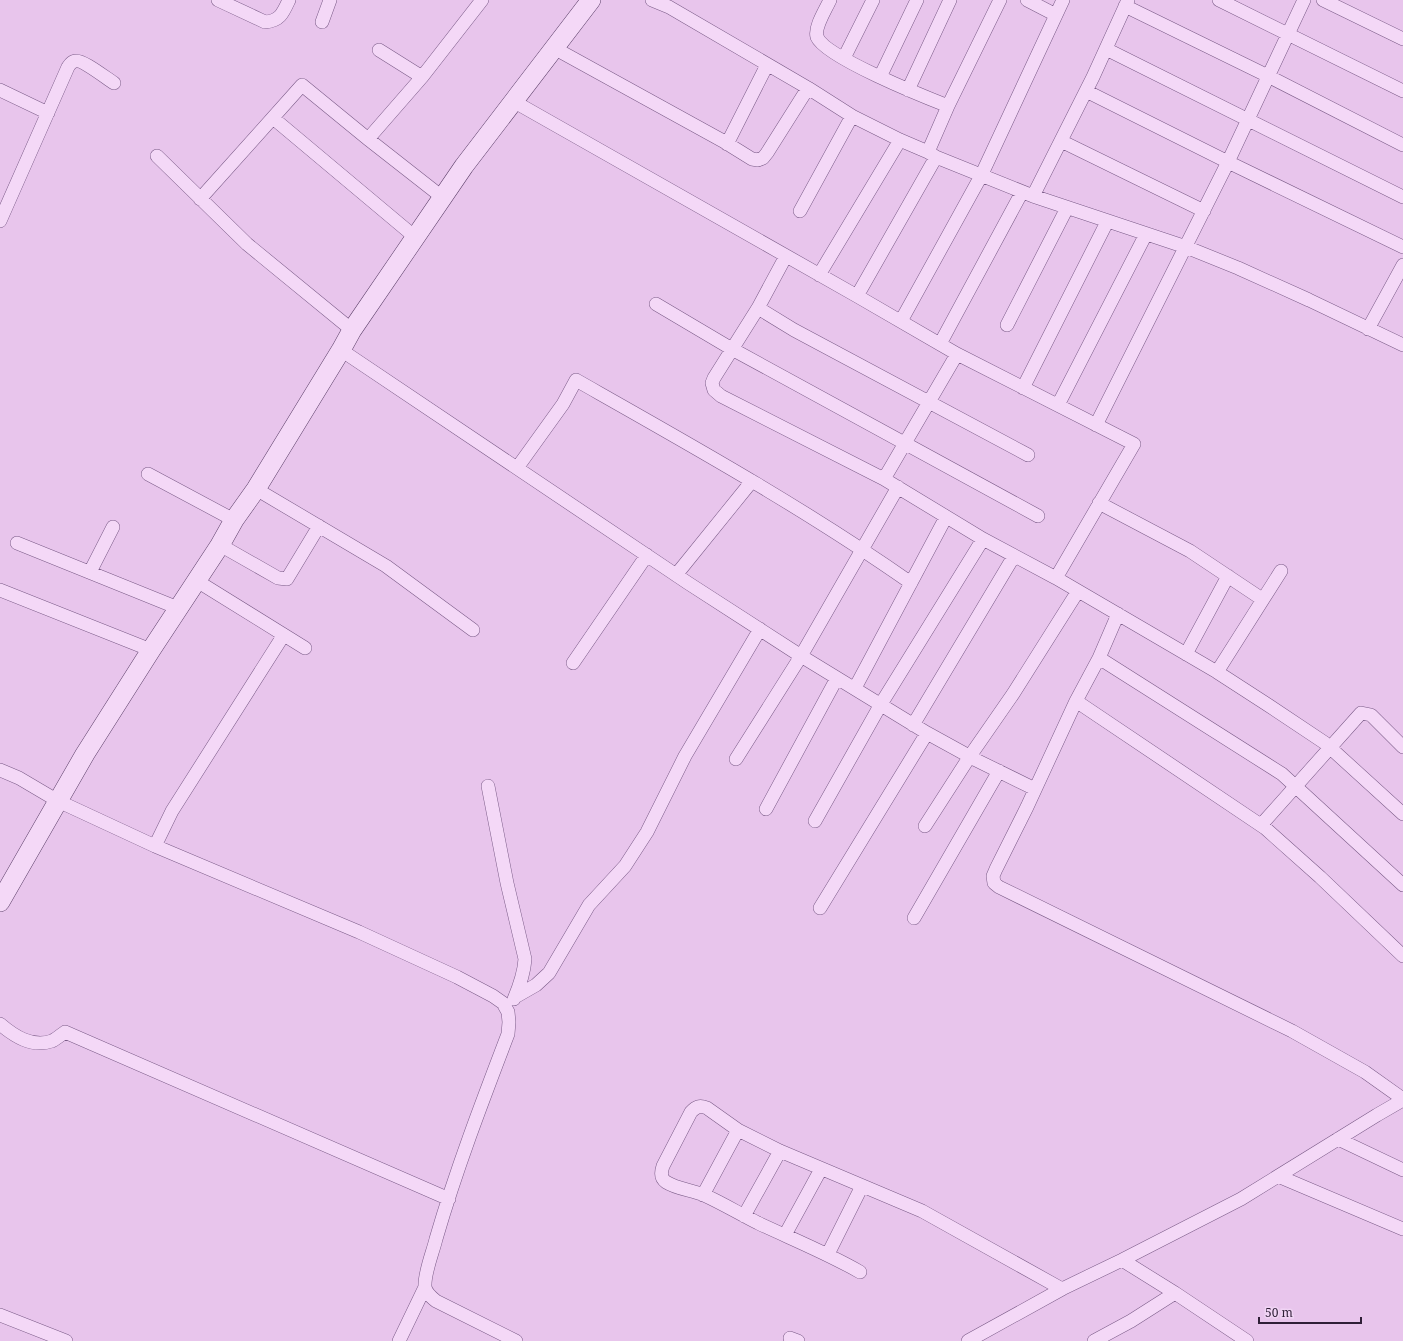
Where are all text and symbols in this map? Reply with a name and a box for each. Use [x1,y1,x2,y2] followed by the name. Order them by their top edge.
[1259,1299,1361,1325] scale bar
[1265,1304,1293,1321] text: 50 m

